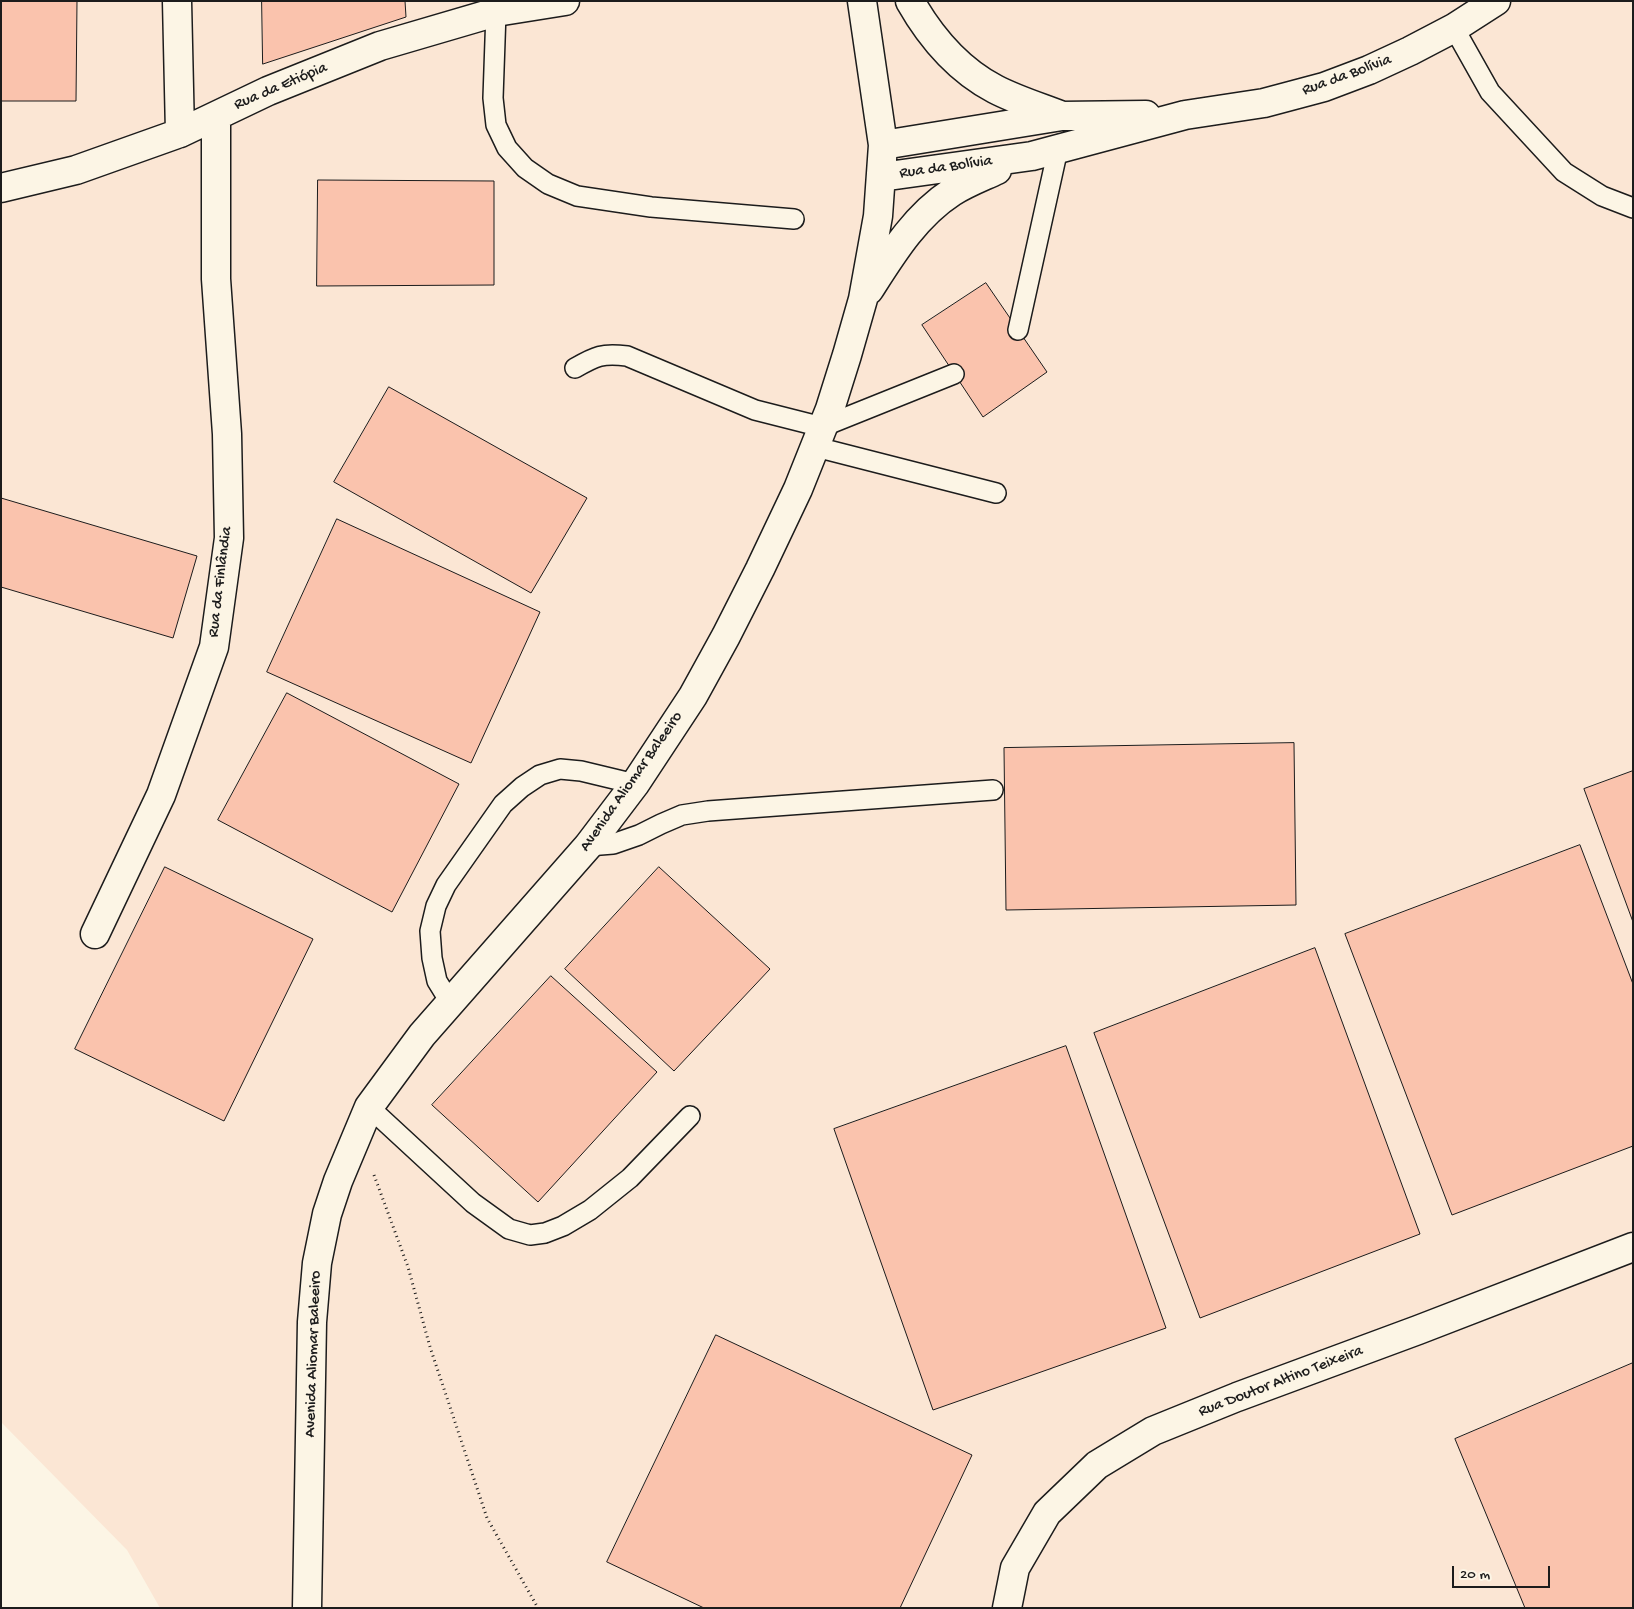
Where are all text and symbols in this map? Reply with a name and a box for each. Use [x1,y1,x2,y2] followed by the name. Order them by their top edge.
[1300,51,1394,101] street label: Rua da Bolívia
[232,59,330,115] street label: Rua da Etiópia
[898,152,994,184] street label: Rua da Bolívia
[205,525,237,639] street label: Rua da Finlândia
[576,708,688,856] street label: Avenida Aliomar Baleeiro
[301,1270,327,1438] street label: Avenida Aliomar Baleeiro
[1196,1342,1366,1422] street label: Rua Doutor Altino Teixeira
[1454,1556,1552,1588] scale bar
[1460,1566,1490,1584] text: 20 m

